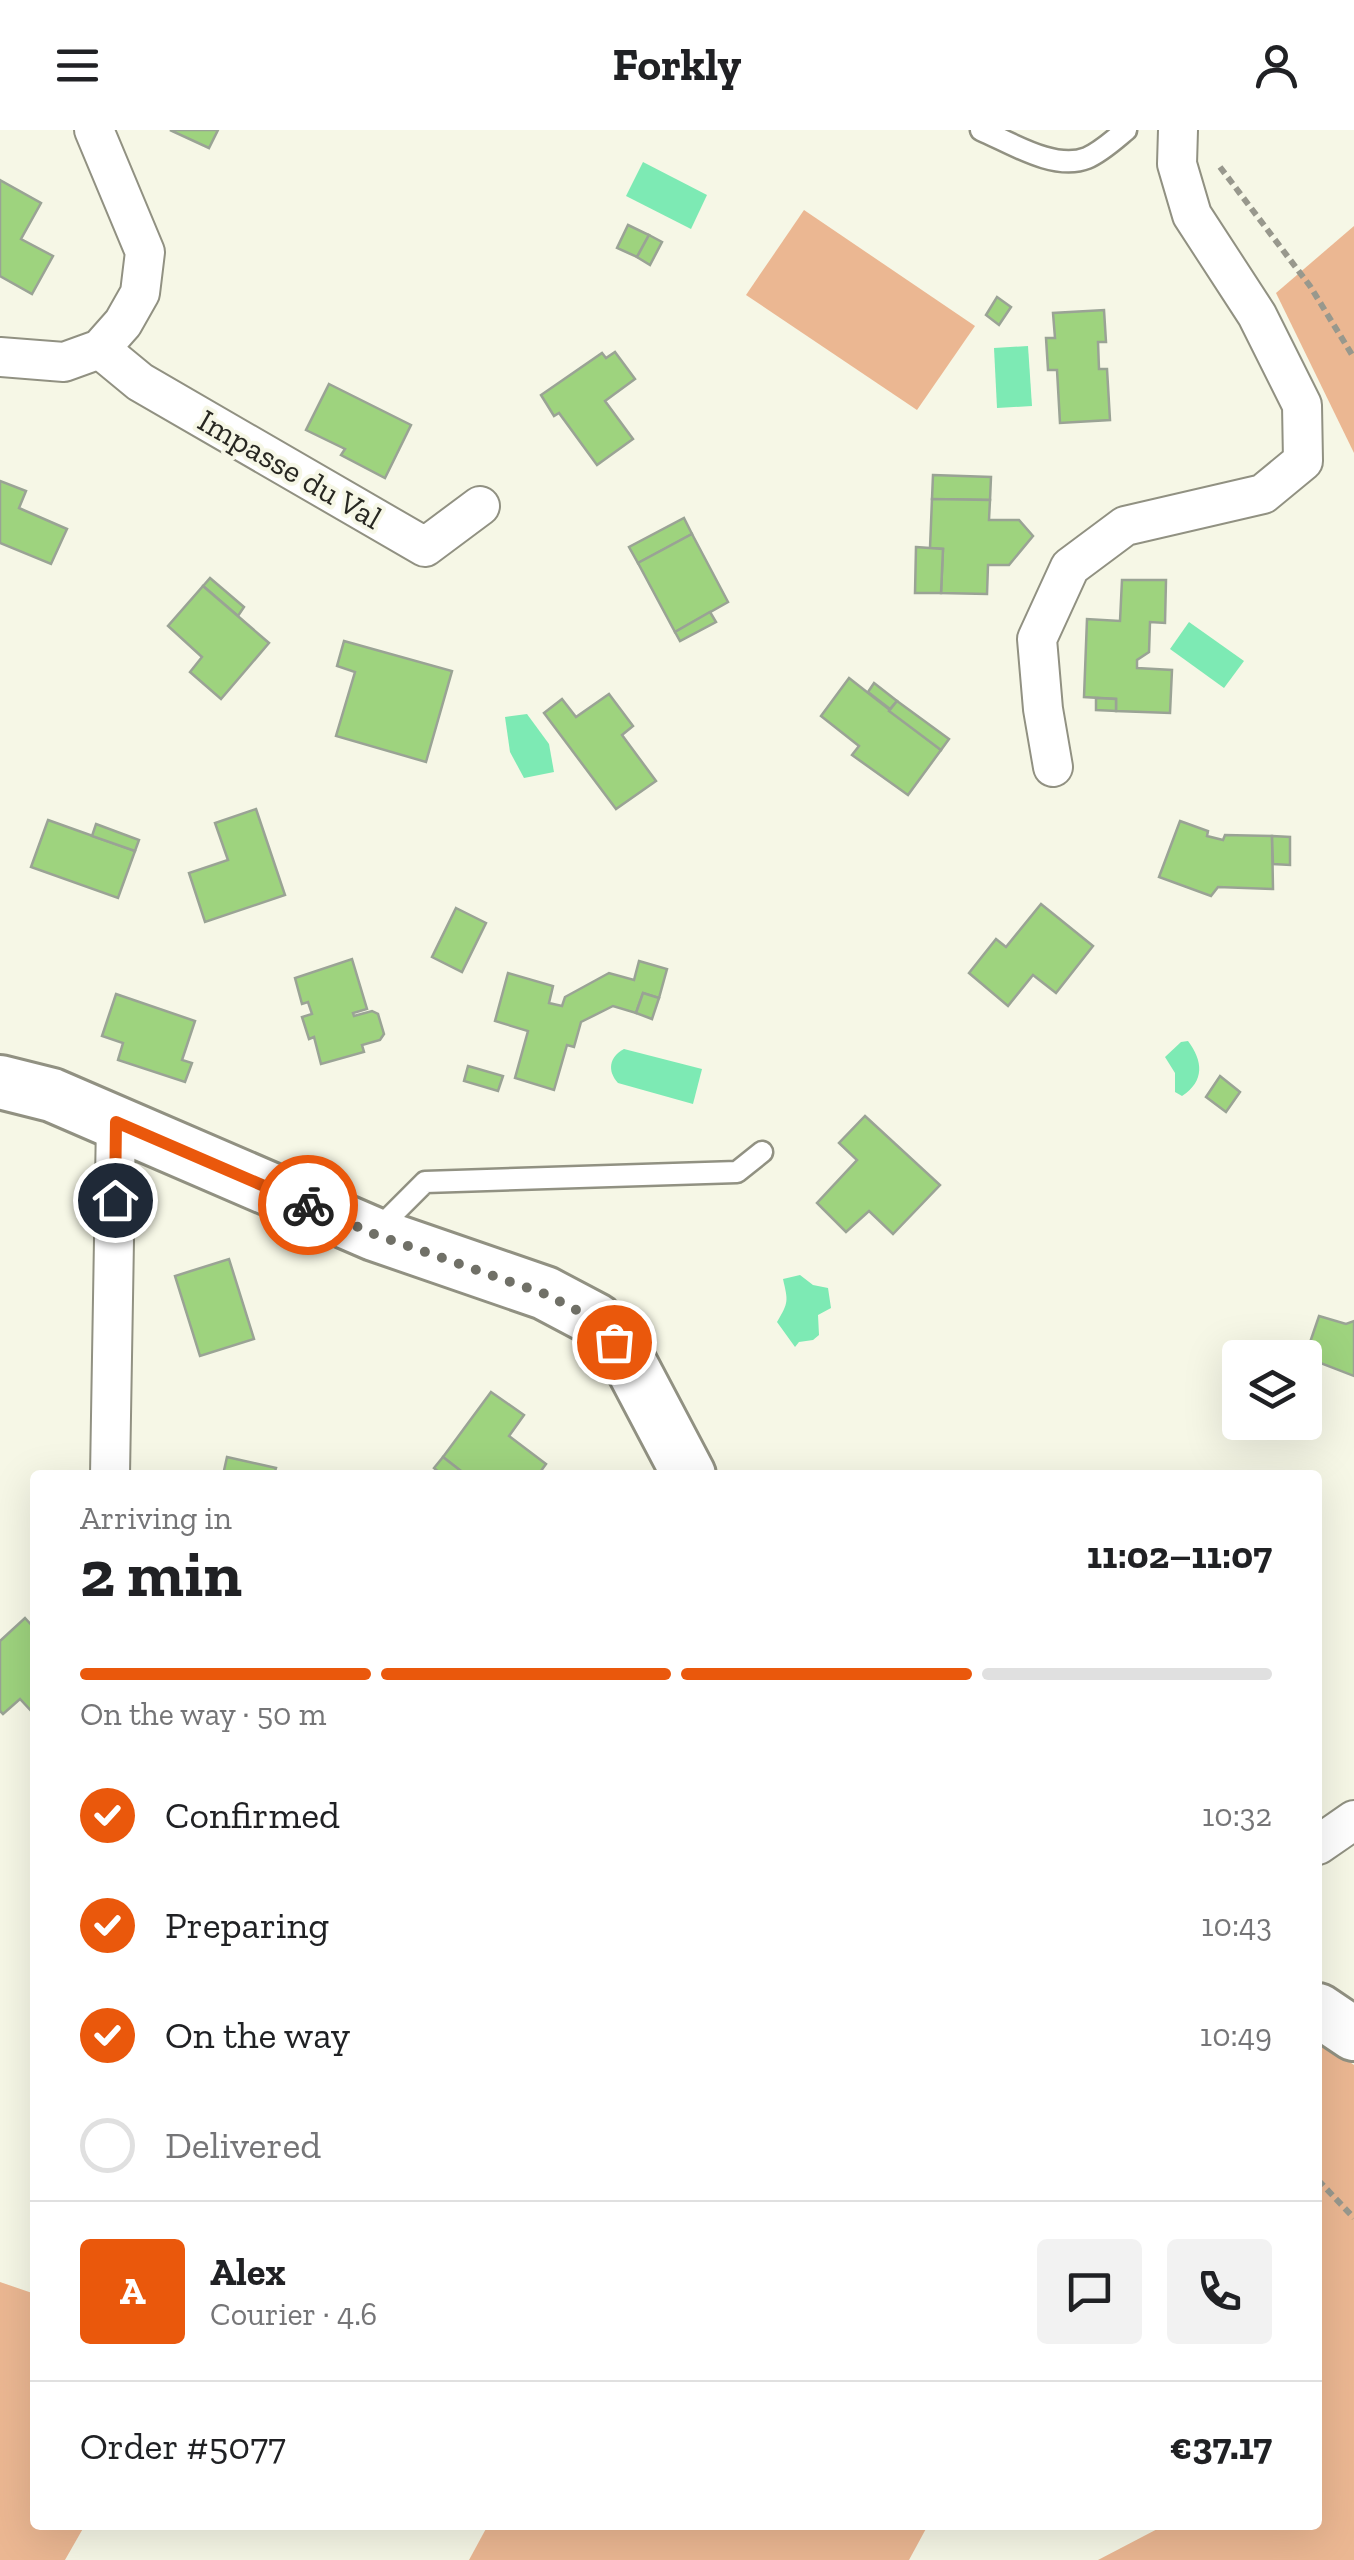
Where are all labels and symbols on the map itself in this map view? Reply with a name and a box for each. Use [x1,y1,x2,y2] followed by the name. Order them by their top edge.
[191,401,389,537] street label: Impasse du Val
[258,1155,358,1255] courier
[73,1158,158,1243] pin
[572,1300,657,1385] pin

